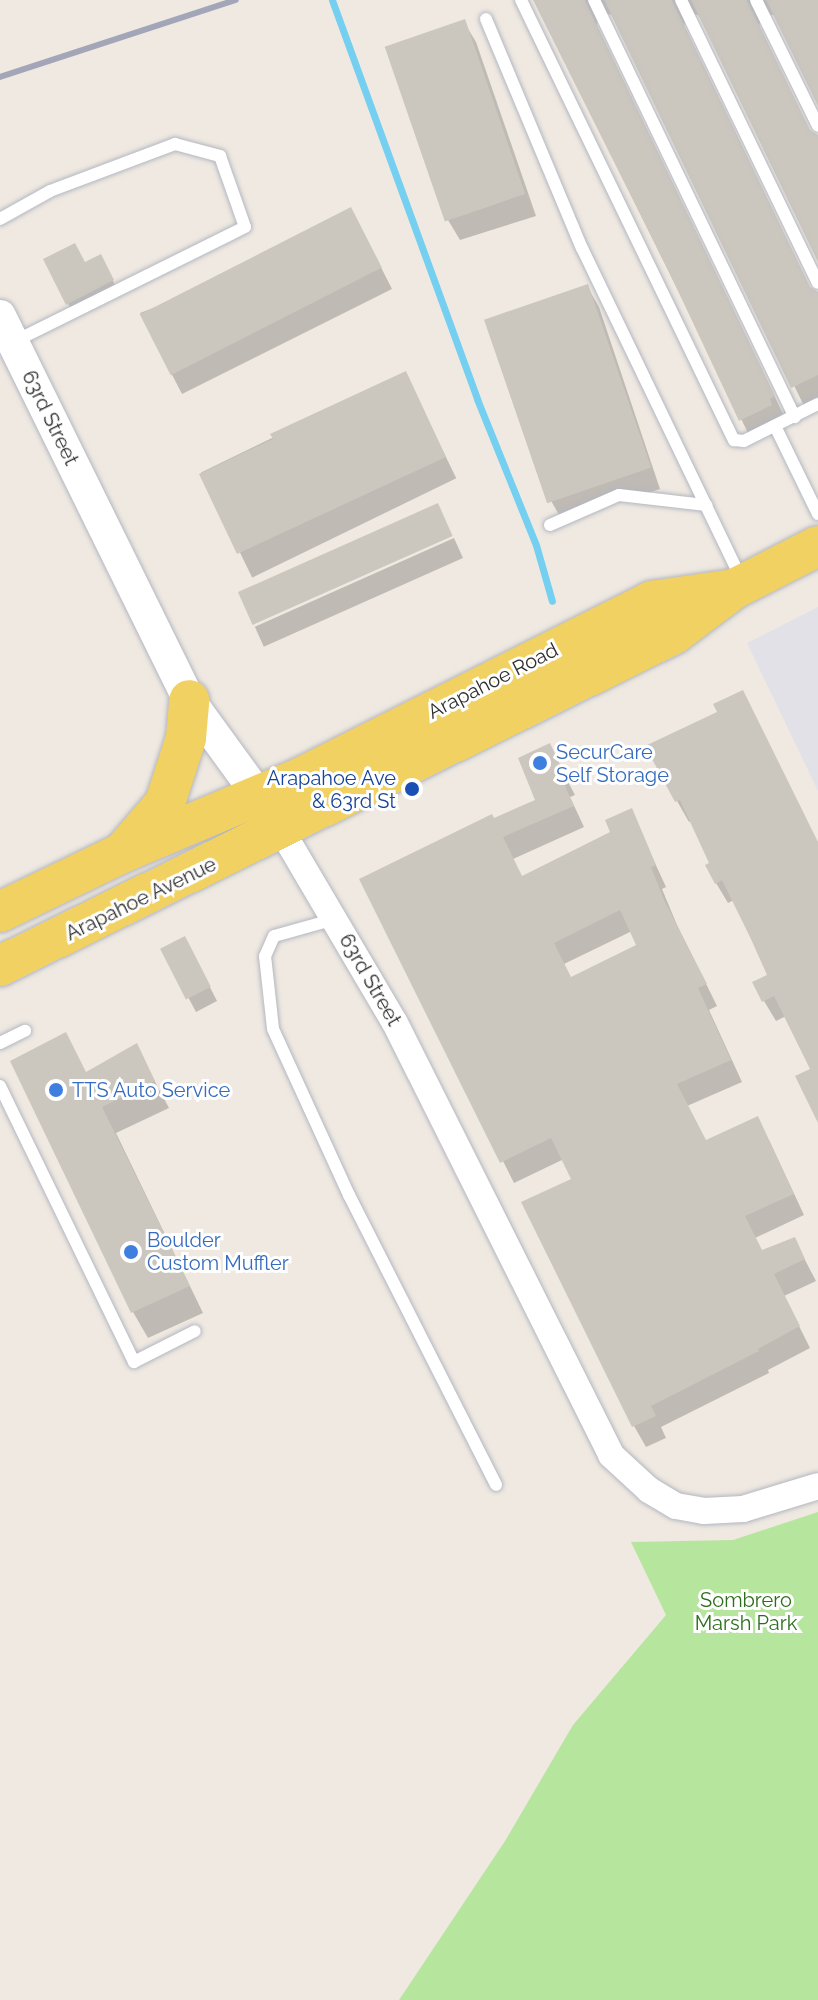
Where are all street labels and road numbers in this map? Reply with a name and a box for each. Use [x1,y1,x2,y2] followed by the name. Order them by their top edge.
[17,367,83,469] street label: 63rd Street
[424,638,562,724] street label: Arapahoe Road
[61,852,221,946] street label: Arapahoe Avenue
[334,930,406,1030] street label: 63rd Street

